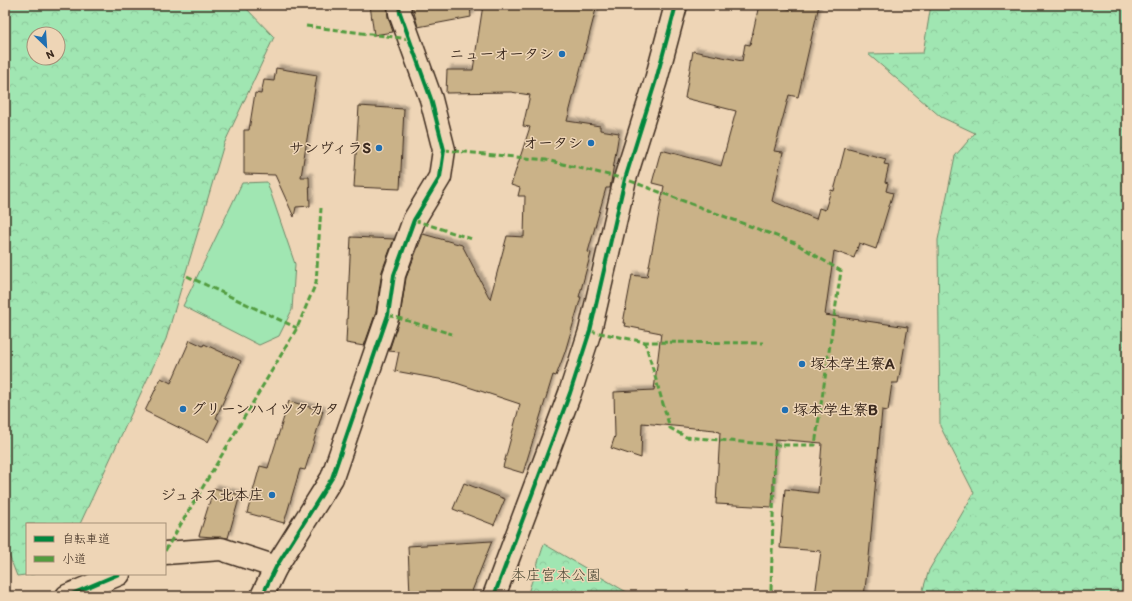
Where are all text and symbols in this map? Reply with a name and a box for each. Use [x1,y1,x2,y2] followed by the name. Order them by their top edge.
[26,26,66,66] north arrow
[450,45,554,63] place label: ニューオータシ
[44,47,56,62] text: N
[557,49,567,59] marker: ニューオータシ
[523,134,583,152] place label: オータシ
[586,138,596,148] marker: オータシ
[289,139,372,157] place label: サンヴィラS
[374,143,384,153] marker: サンヴィラS
[810,355,895,373] place label: 塚本学生寮A
[797,359,807,369] marker: 塚本学生寮A
[191,400,340,418] place label: グリーンハイツタカタ
[793,401,878,419] place label: 塚本学生寮B
[178,404,188,414] marker: グリーンハイツタカタ
[780,405,790,415] marker: 塚本学生寮B
[160,486,264,504] place label: ジュネス北本庄
[267,490,277,500] marker: ジュネス北本庄
[26,523,166,575] legend
[62,532,110,546] text: 自転車道
[62,552,86,566] text: 小道
[511,566,601,584] park label: 本庄宮本公園

